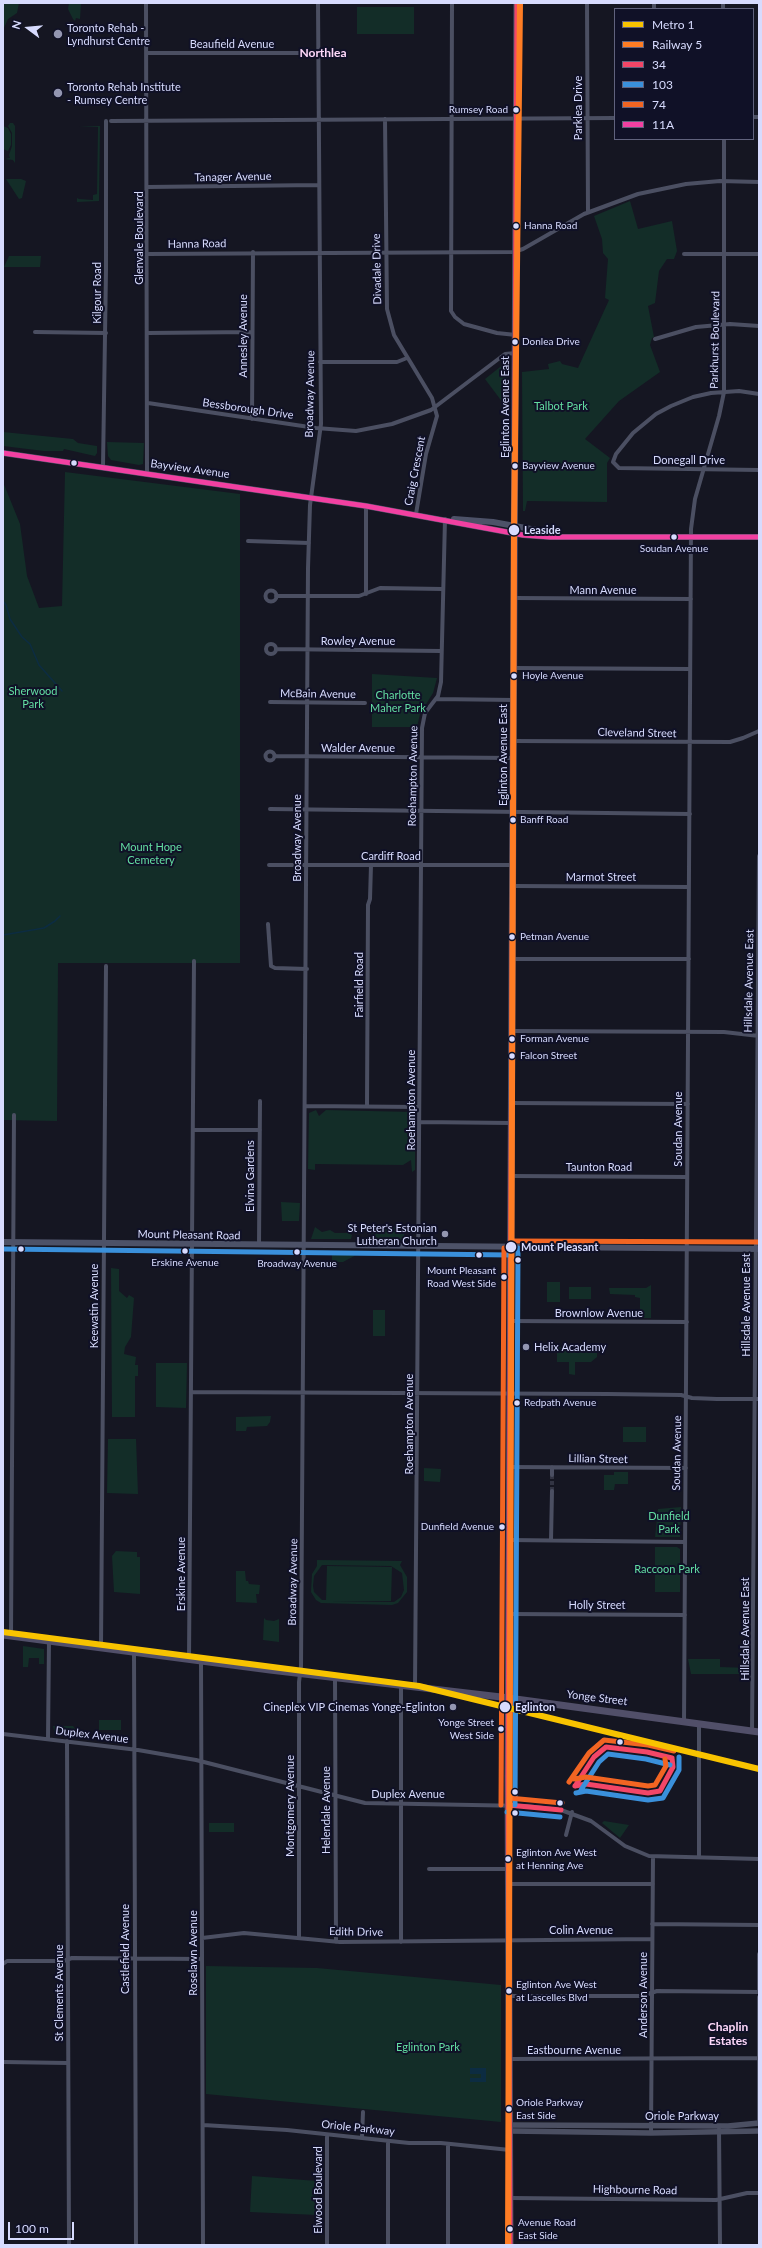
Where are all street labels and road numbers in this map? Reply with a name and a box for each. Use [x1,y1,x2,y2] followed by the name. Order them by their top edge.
[190,37,274,51] street label: Beaufield Avenue
[571,76,585,140] street label: Parklea Drive
[194,170,272,184] street label: Tanager Avenue
[132,191,146,285] street label: Glenvale Boulevard
[370,233,384,305] street label: Divadale Drive
[168,237,226,251] street label: Hanna Road
[90,262,104,324] street label: Kilgour Road
[708,291,722,389] street label: Parkhurst Boulevard
[236,294,250,378] street label: Annesley Avenue
[303,350,317,438] street label: Broadway Avenue
[498,356,512,458] street label: Eglinton Avenue East
[202,396,294,422] street label: Bessborough Drive
[402,435,428,507] street label: Craig Crescent
[653,453,725,467] street label: Donegall Drive
[149,457,231,481] street label: Bayview Avenue
[569,583,637,597] street label: Mann Avenue
[321,634,395,648] street label: Rowley Avenue
[280,687,356,701] street label: McBain Avenue
[496,704,510,806] street label: Eglinton Avenue East
[406,725,420,827] street label: Roehampton Avenue
[597,726,677,740] street label: Cleveland Street
[321,741,395,755] street label: Walder Avenue
[290,794,304,882] street label: Broadway Avenue
[361,849,421,863] street label: Cardiff Road
[566,870,636,884] street label: Marmot Street
[741,929,757,1033] street label: Hillsdale Avenue East
[352,952,366,1018] street label: Fairfield Road
[404,1050,418,1150] street label: Roehampton Avenue
[671,1091,685,1167] street label: Soudan Avenue
[243,1140,257,1212] street label: Elvina Gardens
[566,1160,632,1174] street label: Taunton Road
[137,1228,241,1242] street label: Mount Pleasant Road
[739,1253,753,1357] street label: Hillsdale Avenue East
[87,1264,101,1348] street label: Keewatin Avenue
[555,1306,643,1320] street label: Brownlow Avenue
[402,1374,416,1474] street label: Roehampton Avenue
[670,1415,684,1491] street label: Soudan Avenue
[568,1452,628,1466] street label: Lillian Street
[174,1537,188,1611] street label: Erskine Avenue
[286,1538,300,1626] street label: Broadway Avenue
[738,1577,752,1681] street label: Hillsdale Avenue East
[568,1598,626,1612] street label: Holly Street
[566,1688,628,1708] street label: Yonge Street
[55,1724,129,1746] street label: Duplex Avenue
[283,1755,297,1857] street label: Montgomery Avenue
[319,1766,333,1854] street label: Helendale Avenue
[371,1787,445,1801] street label: Duplex Avenue
[118,1904,132,1994] street label: Castlefield Avenue
[186,1910,200,1996] street label: Roselawn Avenue
[549,1923,613,1937] street label: Colin Avenue
[329,1925,383,1939] street label: Edith Drive
[52,1944,66,2042] street label: St Clements Avenue
[636,1952,650,2038] street label: Anderson Avenue
[527,2043,621,2057] street label: Eastbourne Avenue
[645,2109,719,2123] street label: Oriole Parkway
[321,2118,395,2138] street label: Oriole Parkway
[311,2146,325,2234] street label: Elwood Boulevard
[593,2183,677,2197] street label: Highbourne Road

